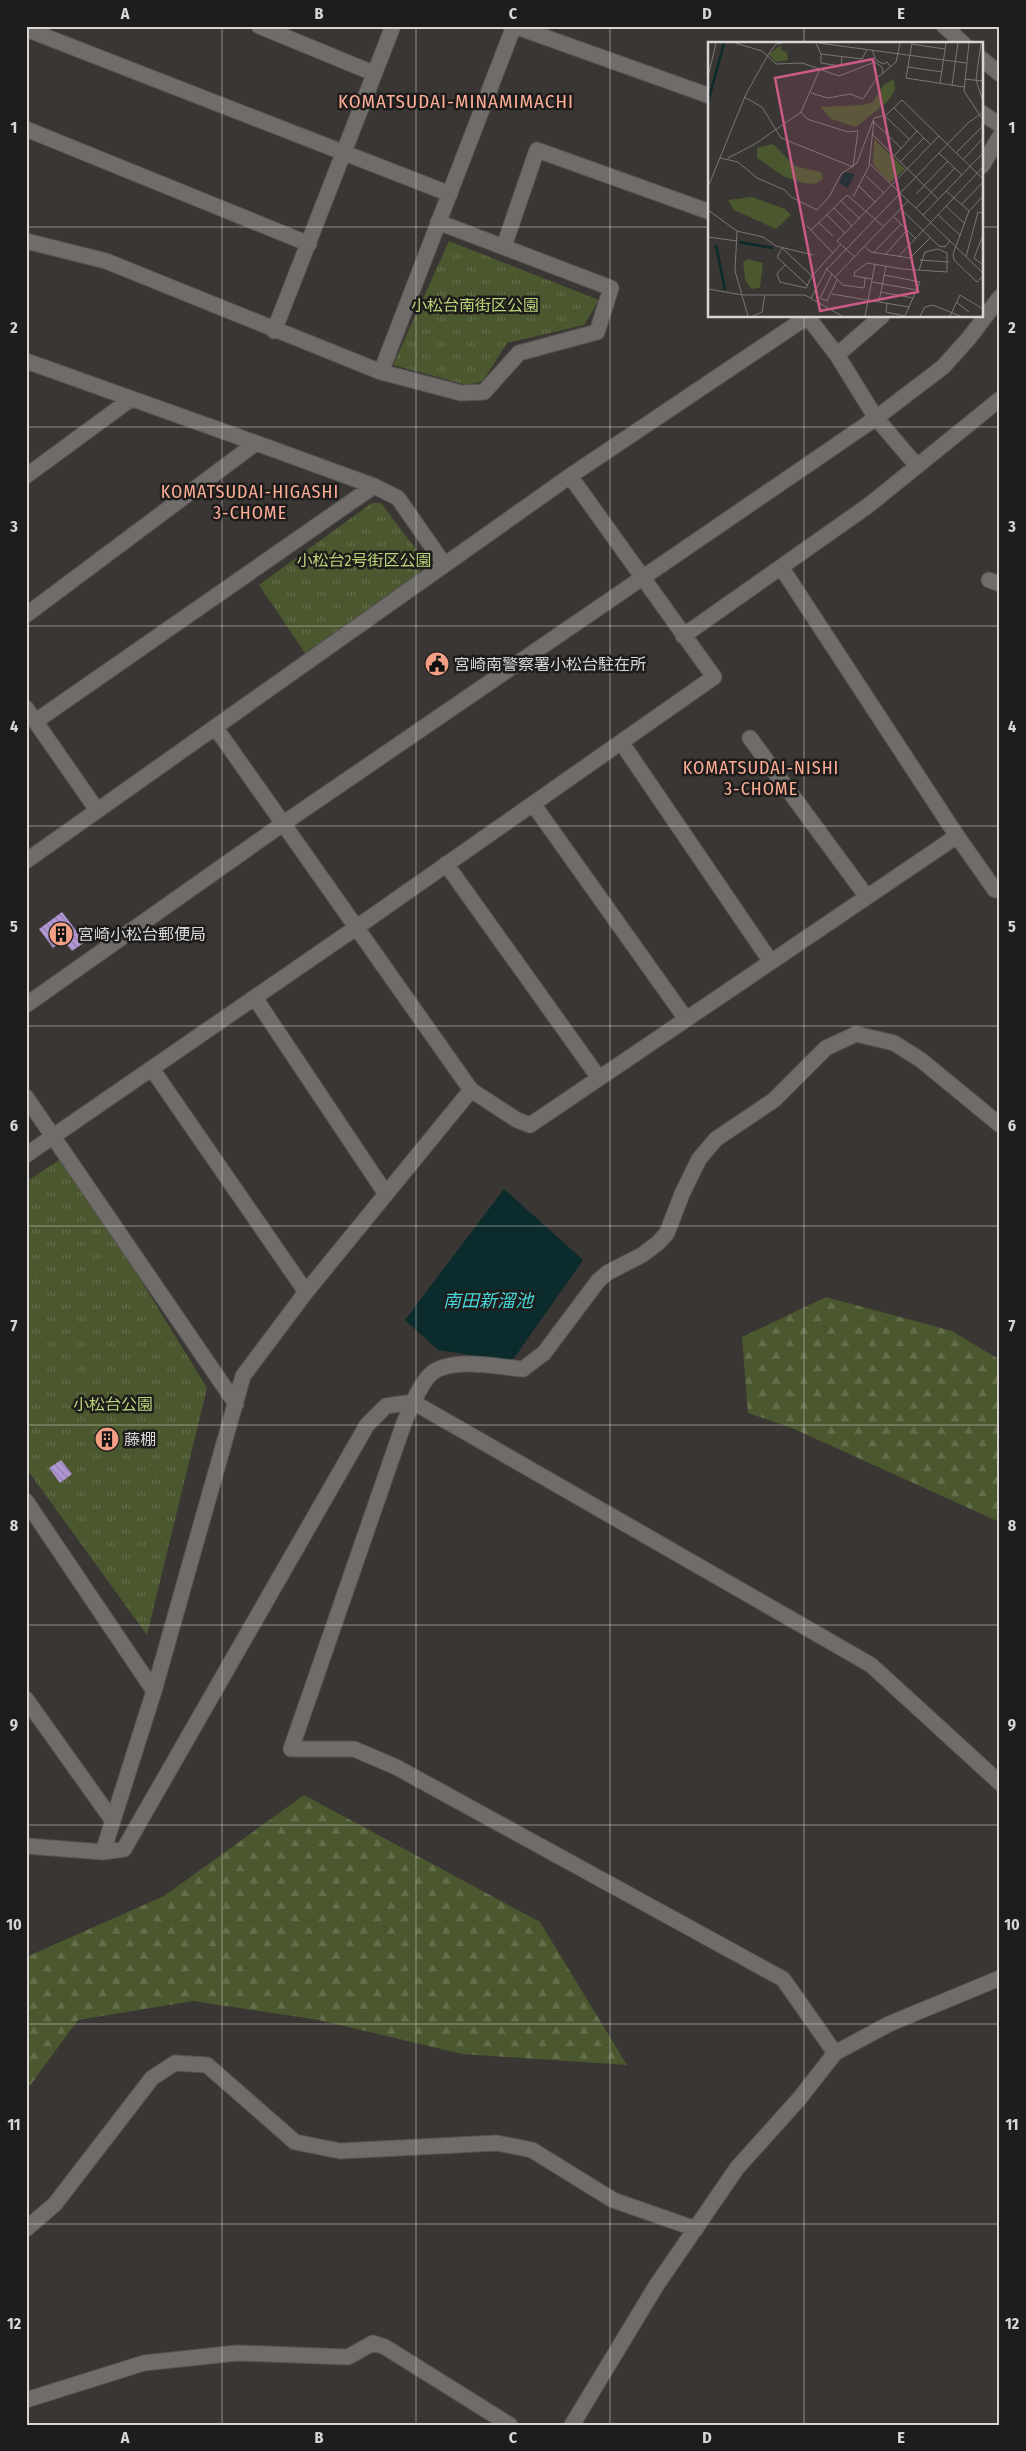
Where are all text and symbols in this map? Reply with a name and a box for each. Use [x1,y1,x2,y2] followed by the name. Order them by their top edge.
[120,4,130,23] text: A
[315,4,324,23] text: B
[509,4,518,23] text: C
[702,4,712,23] text: D
[897,4,905,23] text: E
[708,42,984,318] inset map
[338,90,574,113] district label: KOMATSUDAI-MINAMIMACHI
[11,118,17,137] text: 1
[1009,118,1015,137] text: 1
[411,296,539,315] park label: 小松台南街区公園
[9,318,18,337] text: 2
[1007,318,1016,337] text: 2
[161,481,339,524] district label: KOMATSUDAI-HIGASHI 3-CHOME
[9,517,18,536] text: 3
[1007,517,1016,536] text: 3
[296,551,432,570] park label: 小松台2号街区公園
[424,651,450,677] public building icon: 宮崎南警察署小松台駐在所
[454,655,646,674] place label: 宮崎南警察署小松台駐在所
[10,717,18,736] text: 4
[1008,717,1016,736] text: 4
[683,757,839,800] district label: KOMATSUDAI-NISHI 3-CHOME
[10,917,18,936] text: 5
[1008,917,1016,936] text: 5
[48,921,74,947] building icon: 宮崎小松台郵便局
[78,925,206,944] place label: 宮崎小松台郵便局
[10,1116,18,1135] text: 6
[1008,1116,1016,1135] text: 6
[443,1290,535,1312] water label: 南田新溜池
[11,1316,18,1335] text: 7
[1009,1316,1016,1335] text: 7
[73,1395,153,1414] park label: 小松台公園
[94,1426,120,1452] building icon: 藤棚
[124,1430,156,1449] place label: 藤棚
[10,1516,19,1535] text: 8
[1008,1516,1017,1535] text: 8
[10,1715,18,1734] text: 9
[1008,1715,1016,1734] text: 9
[6,1915,22,1934] text: 10
[1004,1915,1020,1934] text: 10
[7,2115,21,2134] text: 11
[1005,2115,1019,2134] text: 11
[7,2314,22,2333] text: 12
[1005,2314,1020,2333] text: 12
[120,2428,130,2447] text: A
[315,2428,324,2447] text: B
[509,2428,518,2447] text: C
[702,2428,712,2447] text: D
[897,2428,905,2447] text: E

